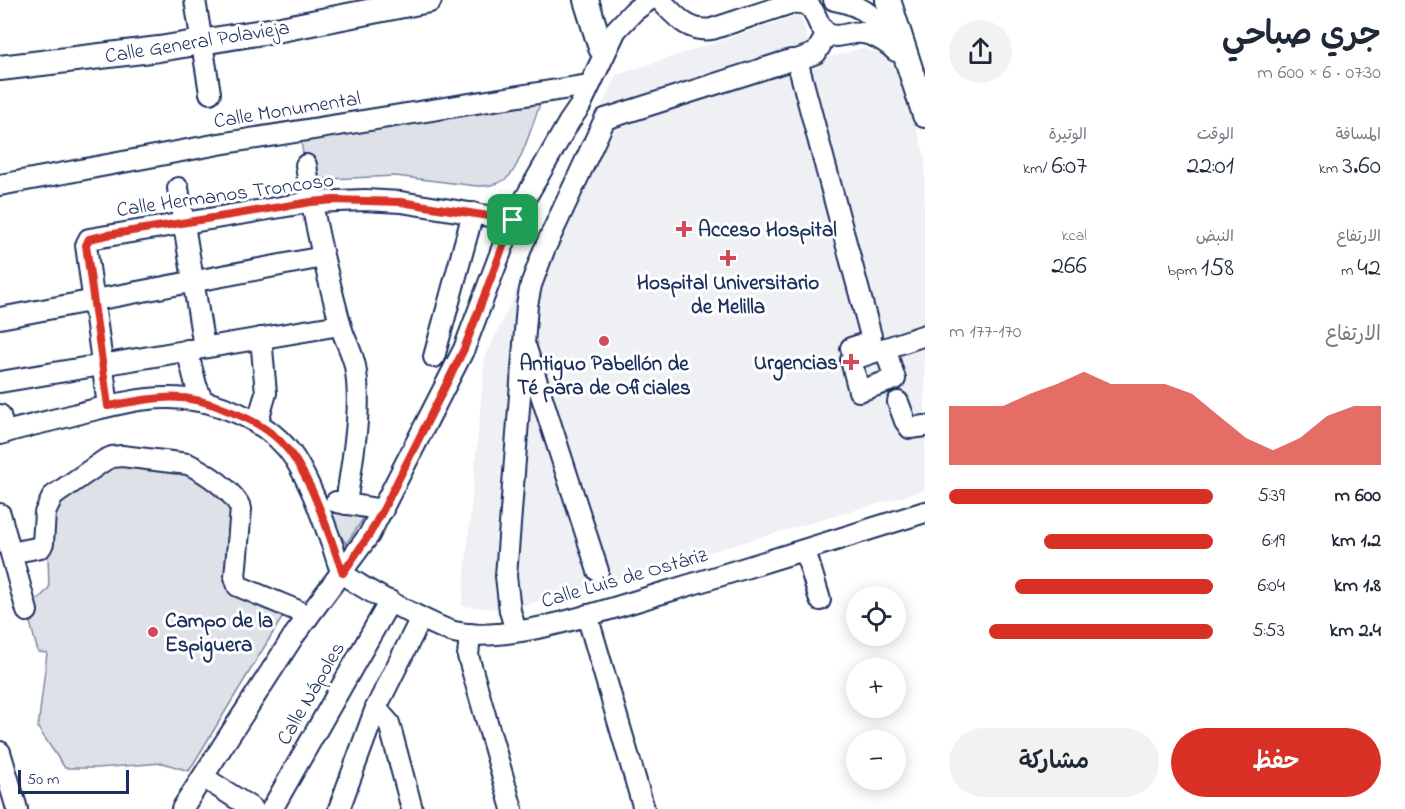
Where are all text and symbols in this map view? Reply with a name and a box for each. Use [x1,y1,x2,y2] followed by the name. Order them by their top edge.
[1222,12,1381,60] text: جري صباحي
[103,14,292,72] street label: Calle General Polavieja
[949,20,1012,83] button: share
[1257,59,1381,88] text: 07:30 · 6 × 600 m
[212,85,363,137] street label: Calle Monumental
[1048,123,1087,147] text: الوتيرة
[1197,123,1234,147] text: الوقت
[1335,123,1381,147] text: المسافة
[1051,148,1087,186] text: 6:07
[1186,148,1234,186] text: 22:01
[1342,148,1381,186] text: 3.60
[1023,157,1051,181] text: /km
[1319,157,1342,181] text: km
[115,166,336,226] street label: Calle Hermanos Troncoso
[487,194,538,245] pin
[496,203,529,236] icon: arrive
[698,216,837,246] place label: Acceso Hospital
[675,220,693,238] marker: Acceso Hospital
[1062,224,1087,248] text: kcal
[1196,225,1234,249] text: النبض
[1336,225,1381,249] text: الارتفاع
[1051,248,1087,286] text: 266
[719,249,737,267] marker: Hospital Universitario de Melilla
[1201,250,1234,288] text: 158
[1357,250,1381,288] text: 42
[1168,259,1201,283] text: bpm
[1341,259,1357,283] text: m
[637,269,819,323] place label: Hospital Universitario de Melilla
[949,318,1021,347] text: 170–177 m
[1325,321,1381,350] text: الارتفاع
[597,334,611,348] marker: Antiguo Pabellón de Té para de Oficiales
[754,349,838,381] place label: Urgencias
[517,350,691,404] place label: Antiguo Pabellón de Té para de Oficiales
[842,353,860,371] marker: Urgencias
[1258,482,1285,511] text: 5:39
[1334,482,1381,511] text: 600 m
[1262,527,1285,556] text: 6:19
[1331,527,1381,556] text: 1.2 km
[538,541,711,617] street label: Calle Luis de Ostáriz
[1258,572,1285,601] text: 6:04
[1334,572,1381,601] text: 1.8 km
[846,586,906,790] map controls
[846,586,906,646] button: locate
[165,607,273,663] place label: Campo de la Espiguera
[1252,617,1285,646] text: 5:53
[1329,617,1381,646] text: 2.4 km
[146,625,160,639] marker: Campo de la Espiguera
[270,637,353,751] street label: Calle Nápoles
[846,658,906,718] button: +
[949,728,1159,797] button: مشاركة
[1171,728,1381,797] button: حفظ
[846,730,906,790] button: −
[18,767,129,794] scale bar
[27,768,59,792] text: 50 m

